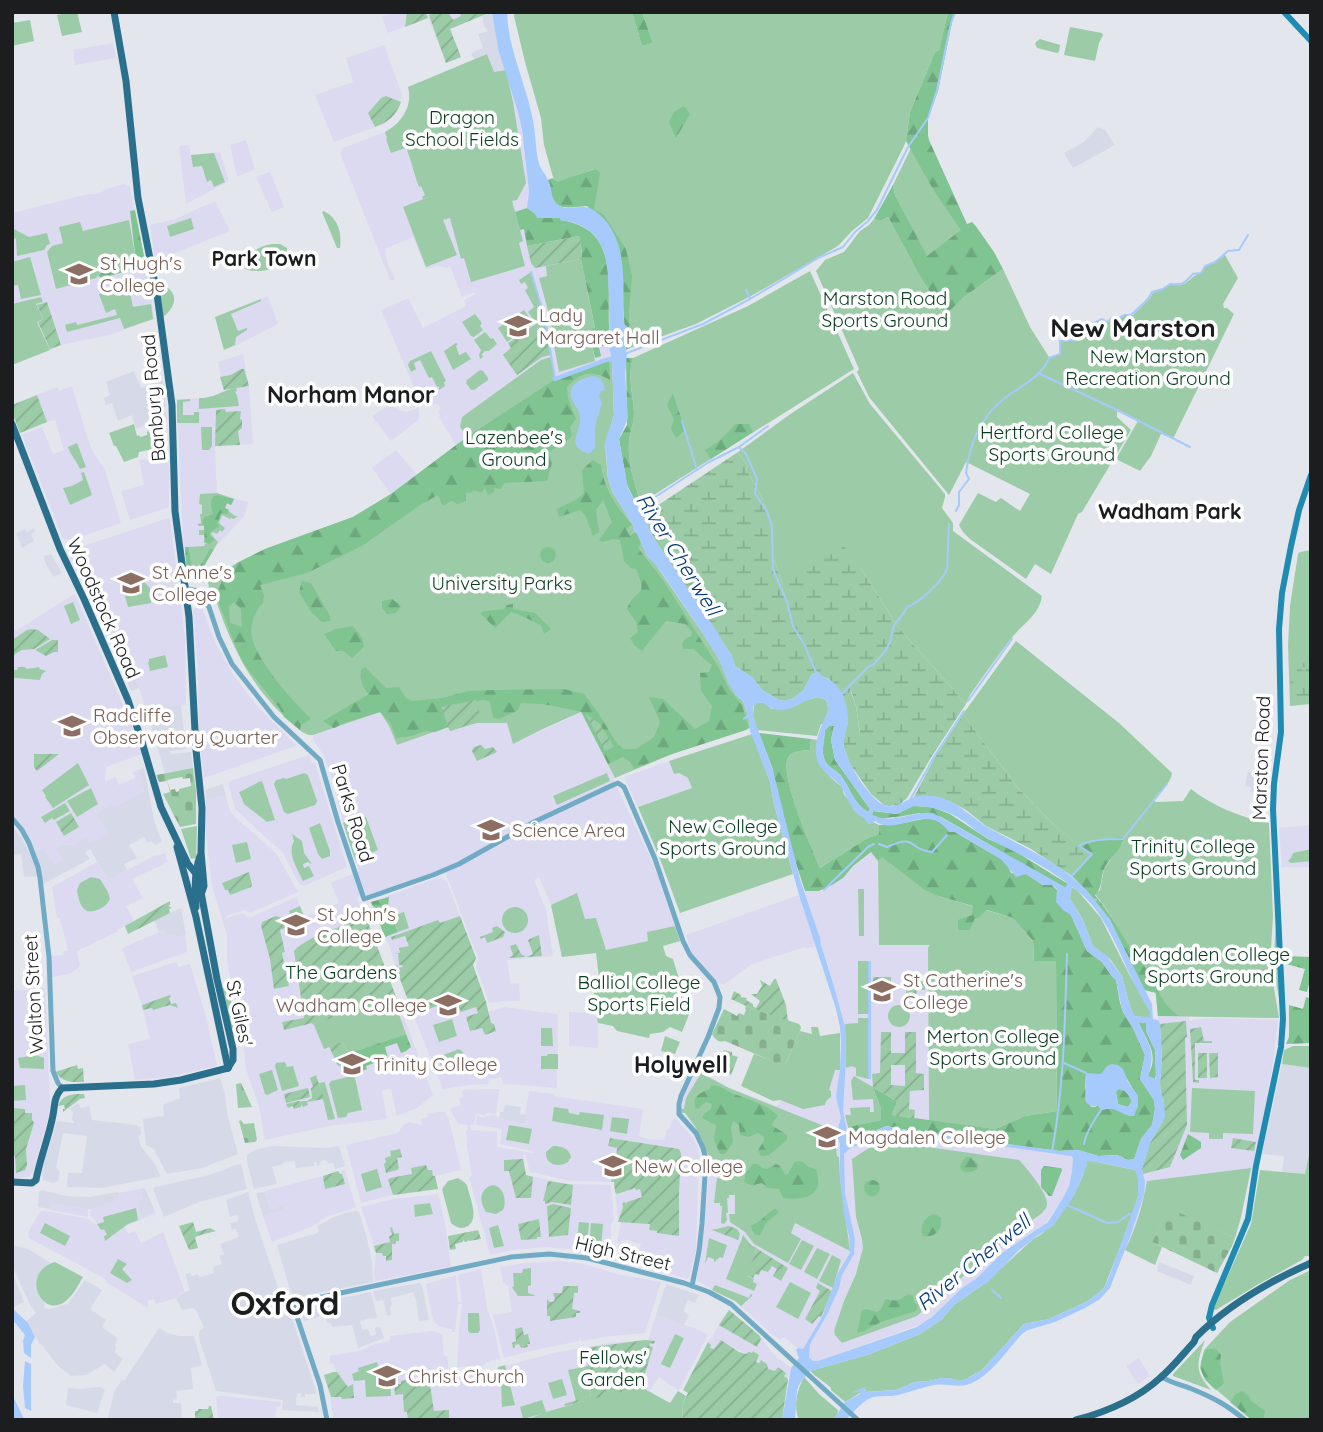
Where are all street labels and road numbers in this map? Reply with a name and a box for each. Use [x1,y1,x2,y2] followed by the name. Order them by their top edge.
[135,333,171,463] street label: Banbury Road
[62,534,146,682] street label: Woodstock Road
[1247,695,1275,821] street label: Marston Road
[327,761,379,865] street label: Parks Road
[18,933,48,1055] street label: Walton Street
[221,978,259,1048] street label: St Giles'
[573,1230,673,1276] street label: High Street

